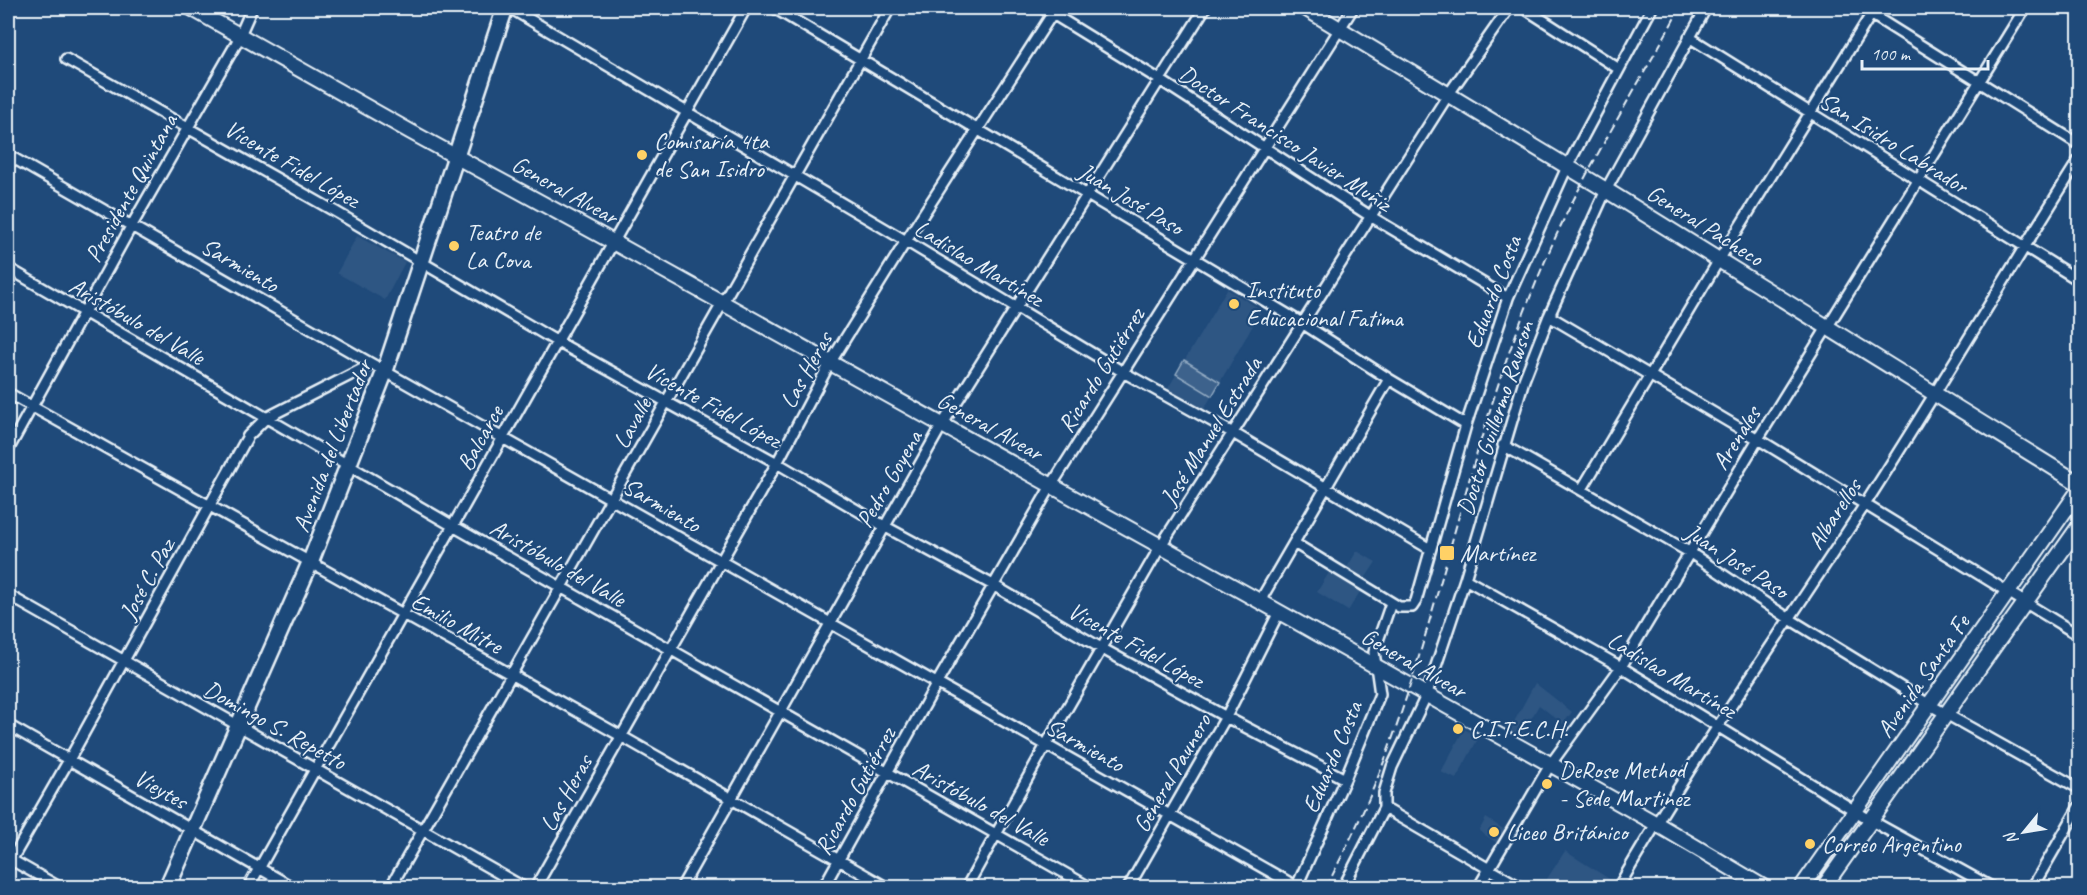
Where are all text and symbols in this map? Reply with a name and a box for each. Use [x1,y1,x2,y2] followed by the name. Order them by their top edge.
[1862,33,1988,71] scale bar
[1871,43,1912,65] text: 100 m
[1173,58,1399,219] street label: Doctor Francisco Javier Muñiz
[1814,85,1976,202] street label: San Isidro Labrador
[78,107,185,267] street label: Presidente Quintana
[219,113,367,216] street label: Vicente Fidel López
[654,126,770,184] place label: Comisaría 4ta de San Isidro
[635,148,649,162] marker: Comisaría 4ta de San Isidro
[507,149,625,233] street label: General Alvear
[1072,156,1191,243] street label: Juan José Paso
[1641,177,1770,273] street label: General Pacheco
[909,213,1051,314] street label: Ladislao Martínez
[466,217,543,275] place label: Teatro de La Cova
[1458,230,1529,353] street label: Eduardo Costa
[196,231,286,300] street label: Sarmiento
[447,239,461,253] marker: Teatro de La Cova
[64,270,212,373] street label: Aristóbulo del Valle
[1246,275,1404,333] place label: Instituto Educacional Fatima
[1227,297,1241,311] marker: Instituto Educacional Fatima
[1051,301,1152,438] street label: Ricardo Gutiérrez
[1449,316,1541,519] street label: Doctor Guillermo Rawson
[773,325,840,413] street label: Las Heras
[1153,350,1269,512] street label: José Manuel Estrada
[285,354,379,536] street label: Avenida del Libertador
[640,355,788,456] street label: Vicente Fidel López
[932,385,1050,469] street label: General Alvear
[606,390,659,454] street label: Lavalle
[450,398,511,476] street label: Balcarce
[1705,399,1768,475] street label: Arenales
[849,424,930,533] street label: Pedro Goyena
[618,471,708,540] street label: Sarmiento
[1800,472,1869,555] street label: Albarellos
[485,512,633,615] street label: Aristóbulo del Valle
[1679,516,1796,607] street label: Juan José Paso
[112,531,183,625] street label: José C. Paz
[1460,538,1537,568] place label: Martínez
[1438,544,1456,562] marker: Martínez
[406,586,510,661] street label: Emilio Mitre
[1063,595,1211,696] street label: Vicente Fidel López
[1870,607,1978,743] street label: Avenida Santa Fe
[1356,621,1474,706] street label: General Alvear
[1602,625,1744,726] street label: Ladislao Martínez
[199,674,353,777] street label: Domingo S. Repetto
[1295,695,1369,817] street label: Eduardo Costa
[1126,707,1219,838] street label: General Paunero
[1041,711,1131,779] street label: Sarmiento
[1470,714,1568,744] place label: C.I.T.E.C.H.
[808,721,903,860] street label: Ricardo Gutiérrez
[1451,722,1465,736] marker: C.I.T.E.C.H.
[533,748,600,836] street label: Las Heras
[908,753,1056,854] street label: Aristóbulo del Valle
[1559,755,1691,813] place label: DeRose Method - Sede Martinez
[129,762,194,817] street label: Vieytes
[1540,777,1554,791] marker: DeRose Method - Sede Martinez
[1994,802,2054,862] north arrow
[1506,817,1630,847] place label: Liceo Británico
[1487,825,1501,839] marker: Liceo Británico
[1999,827,2023,848] text: N
[1822,829,1962,859] place label: Correo Argentino
[1803,837,1817,851] marker: Correo Argentino

